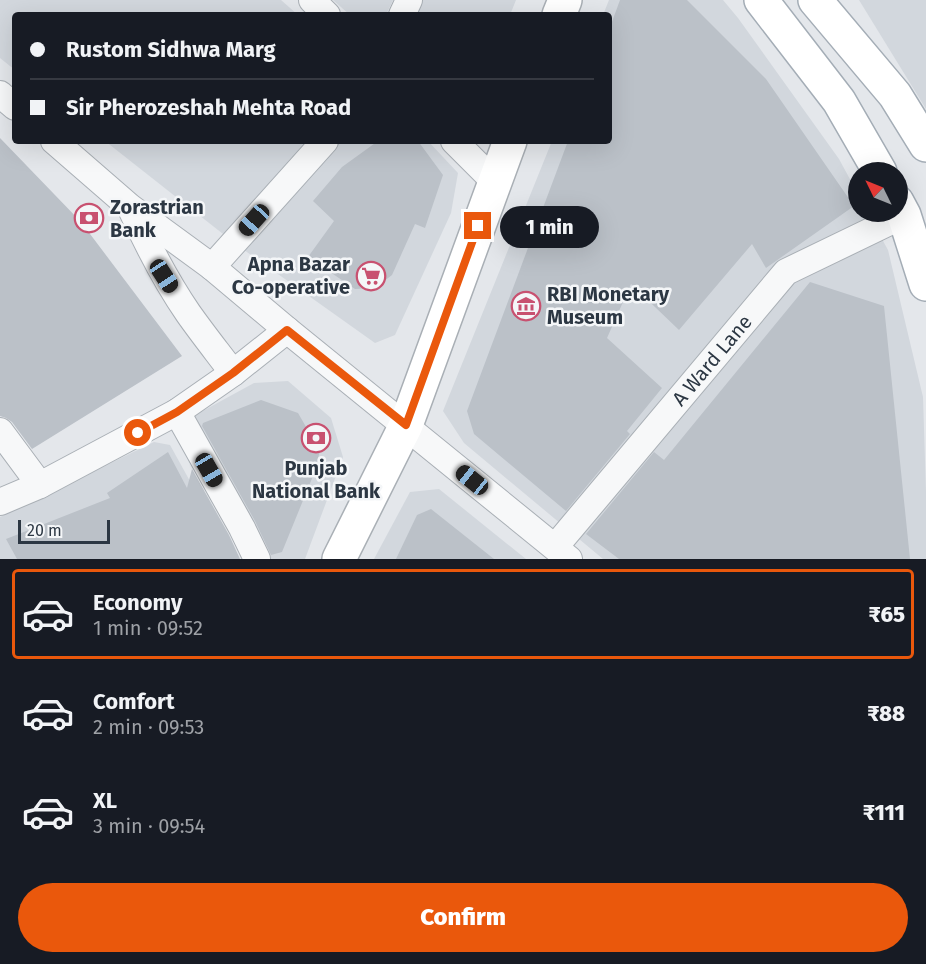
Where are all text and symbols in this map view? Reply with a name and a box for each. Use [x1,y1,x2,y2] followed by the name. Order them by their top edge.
[66,36,276,63] text: Rustom Sidhwa Marg
[66,94,351,121] text: Sir Pherozeshah Mehta Road
[848,162,908,222] north arrow
[848,162,908,222] map controls
[110,195,204,242] place label: Zorastrian Bank
[235,201,273,239] car
[73,202,105,234] bank icon: Zorastrian Bank
[499,205,598,247] callout: 1 min
[464,212,491,239] route end
[526,215,573,239] text: 1 min
[232,252,351,299] place label: Apna Bazar Co-operative
[147,256,181,296] car
[355,260,387,292] supermarket icon: Apna Bazar Co-operative
[547,282,670,329] place label: RBI Monetary Museum
[510,290,542,322] museum icon: RBI Monetary Museum
[667,310,757,410] street label: A Ward Lane
[124,419,151,446] route start
[300,422,332,454] bank icon: Punjab National Bank
[192,450,226,490] car
[252,456,381,503] place label: Punjab National Bank
[452,462,492,498] car
[18,517,110,544] scale bar
[27,521,62,540] text: 20 m
[21,587,75,641] icon: car
[93,589,182,616] text: Economy
[869,601,905,628] text: ₹65
[93,616,203,640] text: 1 min · 09:52
[21,686,75,740] icon: car
[93,688,174,715] text: Comfort
[867,700,905,727] text: ₹88
[93,715,204,739] text: 2 min · 09:53
[21,785,75,839] icon: car
[93,787,117,814] text: XL
[863,799,905,826] text: ₹111
[93,814,205,838] text: 3 min · 09:54
[18,883,908,952] button: Confirm

